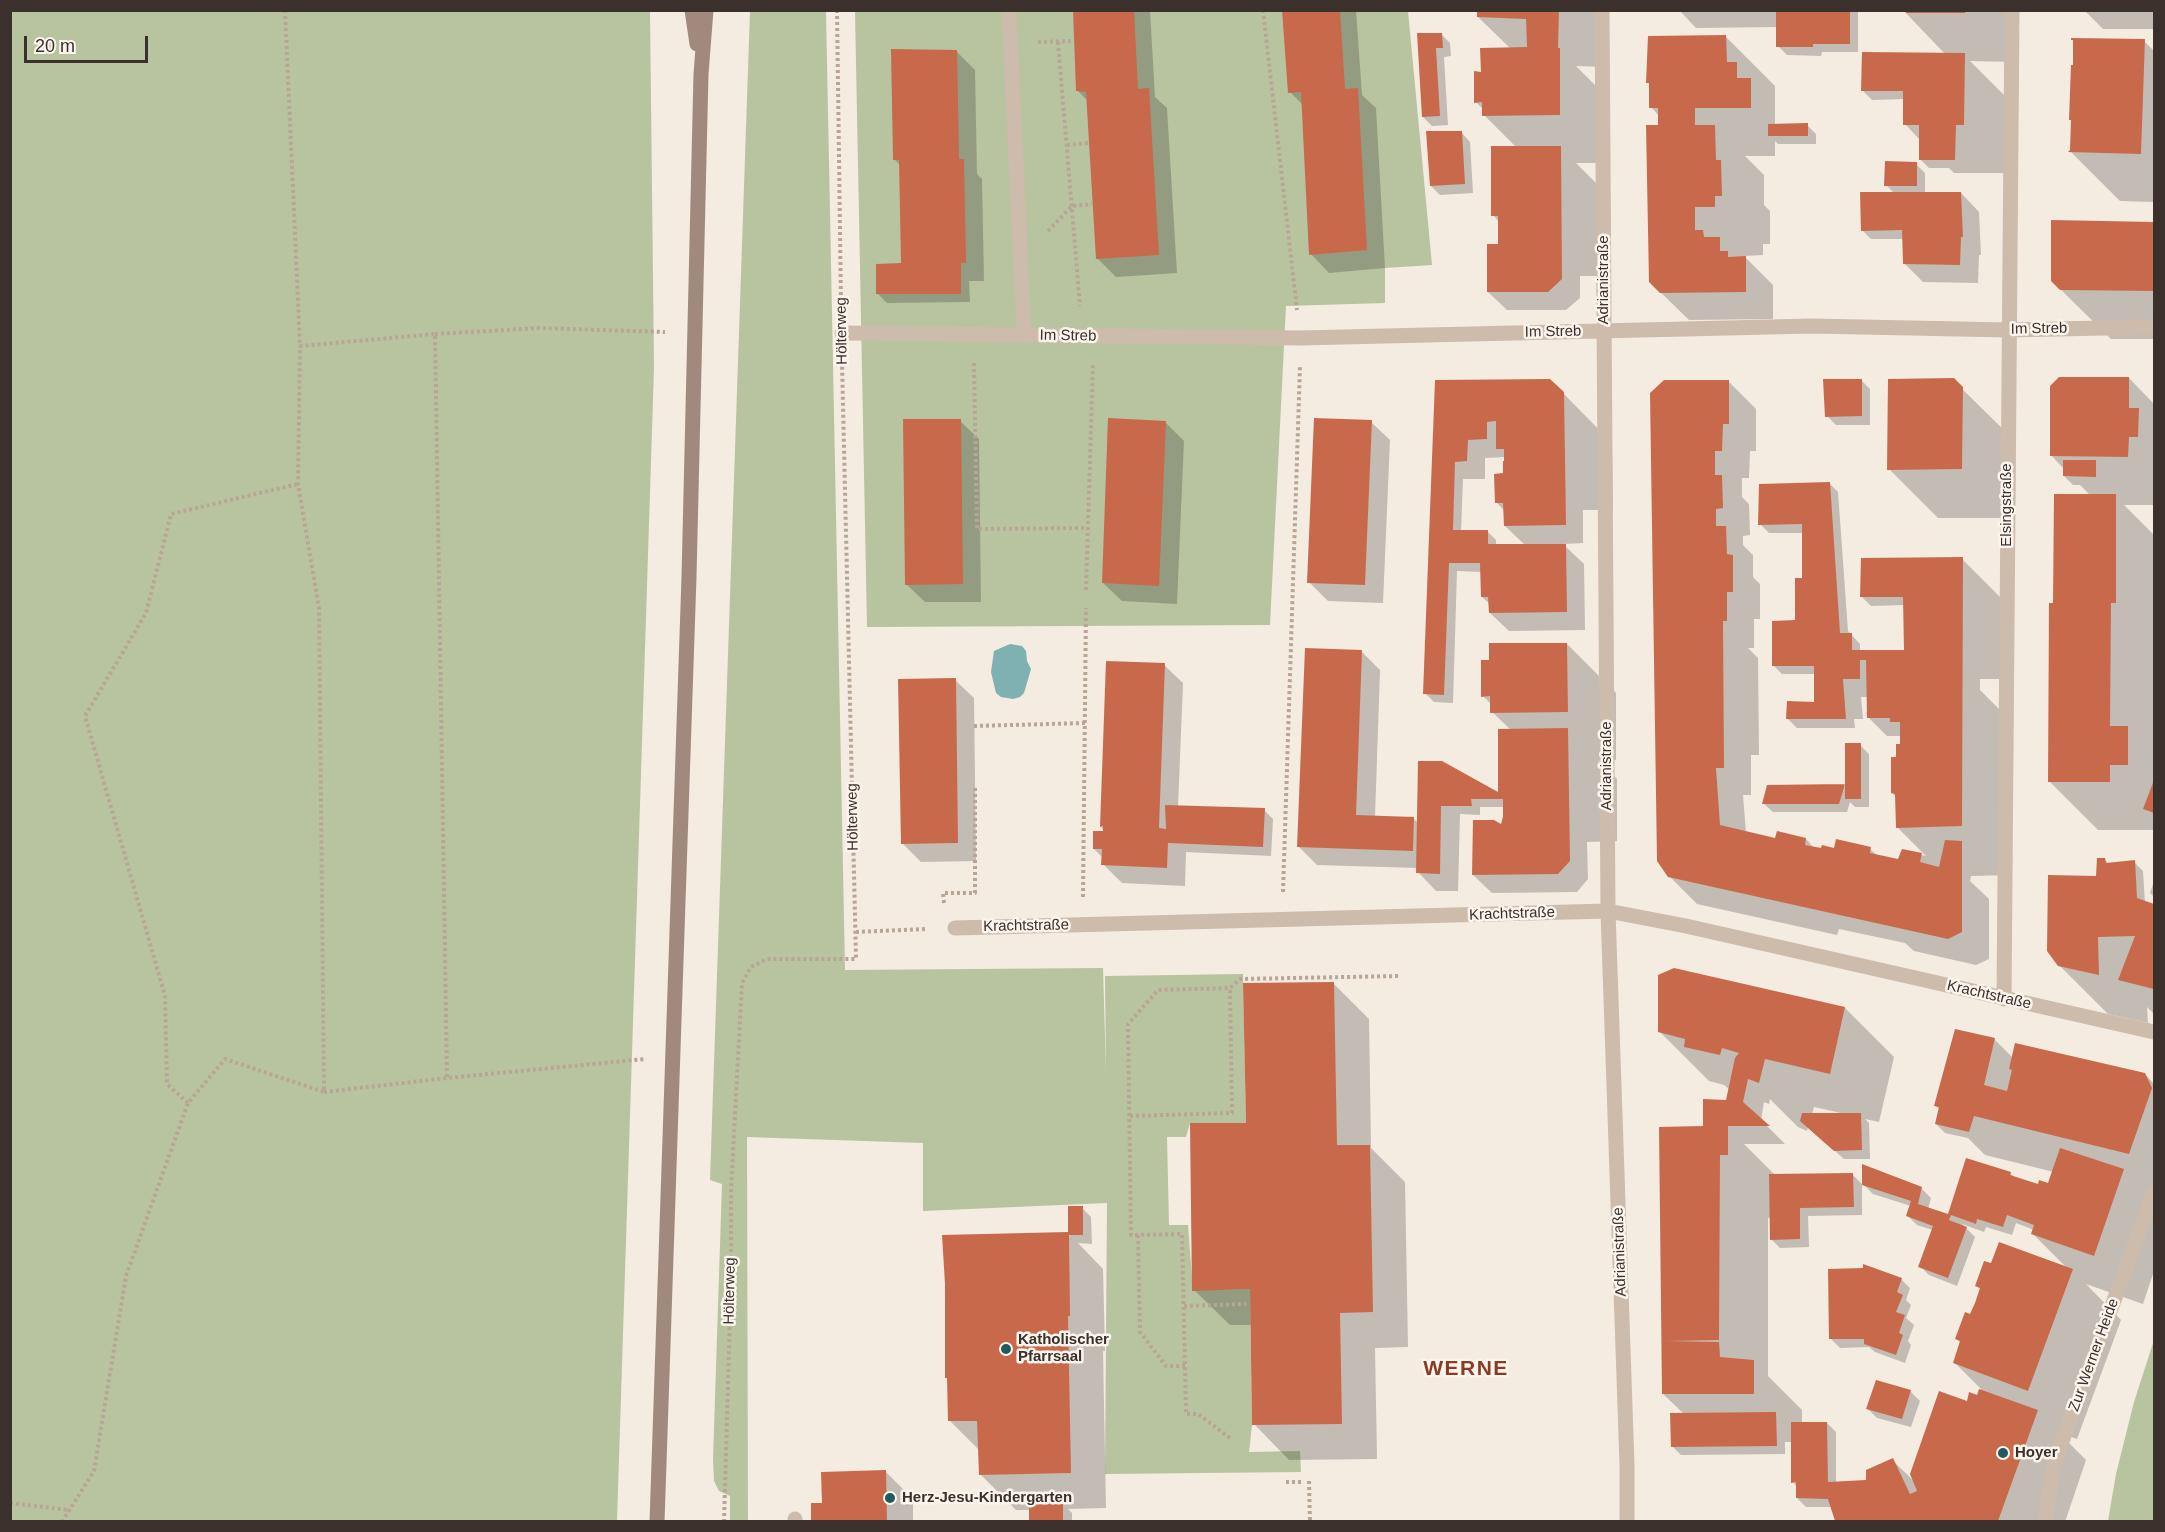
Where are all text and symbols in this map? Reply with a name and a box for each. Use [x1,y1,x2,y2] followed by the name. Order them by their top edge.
[27,24,152,62] scale bar
[35,36,75,56] text: 20 m
[1595,235,1613,325] street label: Adrianistraße
[832,297,852,365] street label: Hölterweg
[2011,320,2067,338] street label: Im Streb
[1525,323,1581,341] street label: Im Streb
[1040,327,1096,345] street label: Im Streb
[1998,463,2016,547] street label: Elsingstraße
[1598,721,1616,811] street label: Adrianistraße
[843,783,863,851] street label: Hölterweg
[1469,904,1555,924] street label: Krachtstraße
[983,916,1069,936] street label: Krachtstraße
[1945,977,2033,1013] street label: Krachtstraße
[1609,1207,1631,1297] street label: Adrianistraße
[720,1257,740,1325] street label: Hölterweg
[2065,1296,2123,1414] street label: Zur Werner Heide
[1018,1331,1109,1366] place label: Katholischer Pfarrsaal
[999,1342,1013,1356] marker: Katholischer Pfarrsaal
[1423,1356,1509,1382] district label: WERNE
[2015,1444,2058,1462] place label: Hoyer
[1996,1446,2010,1460] marker: Hoyer
[902,1489,1072,1507] place label: Herz-Jesu-Kindergarten
[883,1491,897,1505] marker: Herz-Jesu-Kindergarten

